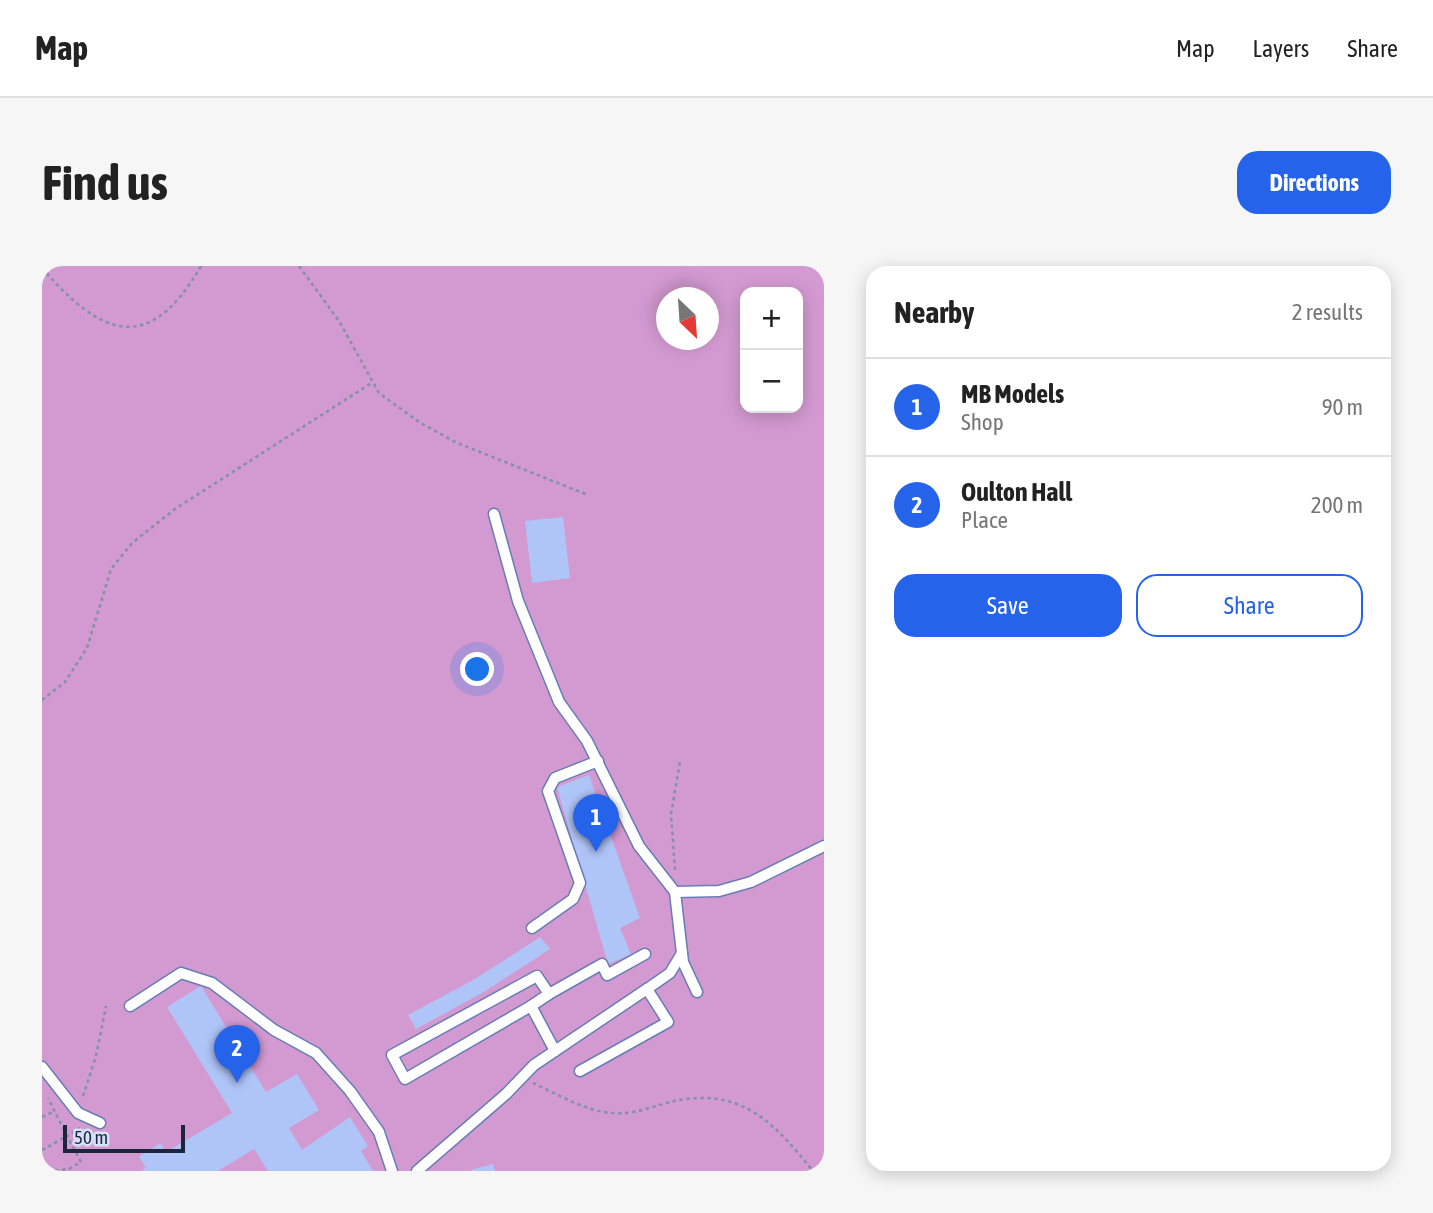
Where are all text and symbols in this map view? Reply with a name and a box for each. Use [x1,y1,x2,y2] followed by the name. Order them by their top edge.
[35,29,88,67] text: Map
[1176,35,1215,62] text: Map
[1253,35,1309,62] text: Layers
[1347,35,1398,62] text: Share
[1237,151,1391,214] button: Directions
[42,154,168,210] text: Find us
[656,287,719,350] north arrow
[740,287,803,413] map controls
[740,287,803,350] button: +
[894,295,974,329] text: Nearby
[1292,299,1363,325] text: 2 results
[740,350,803,413] button: −
[961,379,1064,409] text: MB Models
[912,394,922,420] text: 1
[1322,394,1363,420] text: 90 m
[961,409,1004,435] text: Shop
[961,477,1072,507] text: Oulton Hall
[912,492,922,518] text: 2
[1311,492,1363,518] text: 200 m
[961,507,1008,533] text: Place
[894,574,1122,637] button: Save
[1136,574,1363,637] button: Share
[460,652,494,686] your location
[573,794,619,852] pin: 1
[214,1025,260,1083] pin: 2
[63,1122,186,1154] scale bar
[74,1126,108,1148] text: 50 m

